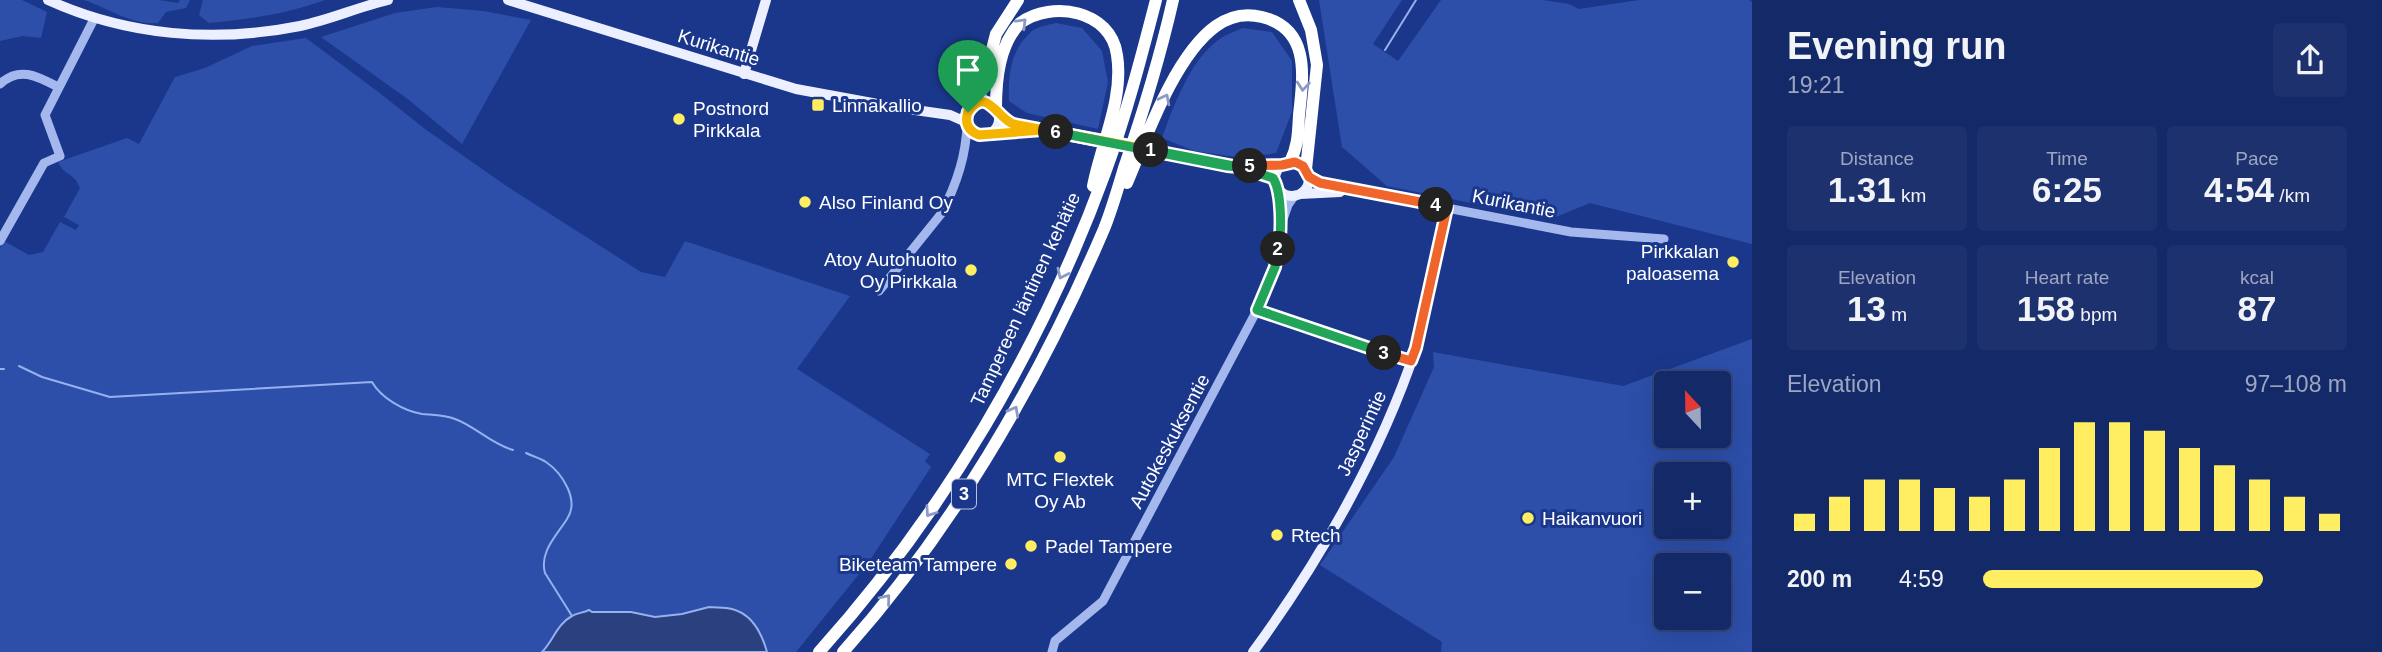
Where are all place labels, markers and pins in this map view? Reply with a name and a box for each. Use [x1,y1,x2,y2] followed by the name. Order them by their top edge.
[938,40,998,112] pin
[832,95,922,116] place label: Linnakallio
[810,97,826,113] marker: Linnakallio
[693,98,769,141] place label: Postnord Pirkkala
[671,111,687,127] marker: Postnord Pirkkala
[1038,114,1074,150] pin: 6
[1134,132,1168,168] pin: 1
[1232,148,1268,184] pin: 5
[1418,188,1454,222] pin: 4
[819,192,954,213] place label: Also Finland Oy
[797,194,813,210] marker: Also Finland Oy
[1260,232,1296,266] pin: 2
[1626,241,1719,284] place label: Pirkkalan paloasema
[824,249,957,292] place label: Atoy Autohuolto Oy Pirkkala
[1725,254,1741,270] marker: Pirkkalan paloasema
[963,262,979,278] marker: Atoy Autohuolto Oy Pirkkala
[1366,336,1402,370] pin: 3
[1052,449,1068,465] marker: MTC Flextek Oy Ab
[1006,469,1114,512] place label: MTC Flextek Oy Ab
[1542,508,1642,529] place label: Haikanvuori
[1520,510,1536,526] marker: Haikanvuori
[1291,525,1341,546] place label: Rtech
[1269,527,1285,543] marker: Rtech
[1045,536,1172,557] place label: Padel Tampere
[1023,538,1039,554] marker: Padel Tampere
[839,554,997,575] place label: Biketeam Tampere
[1003,556,1019,572] marker: Biketeam Tampere

